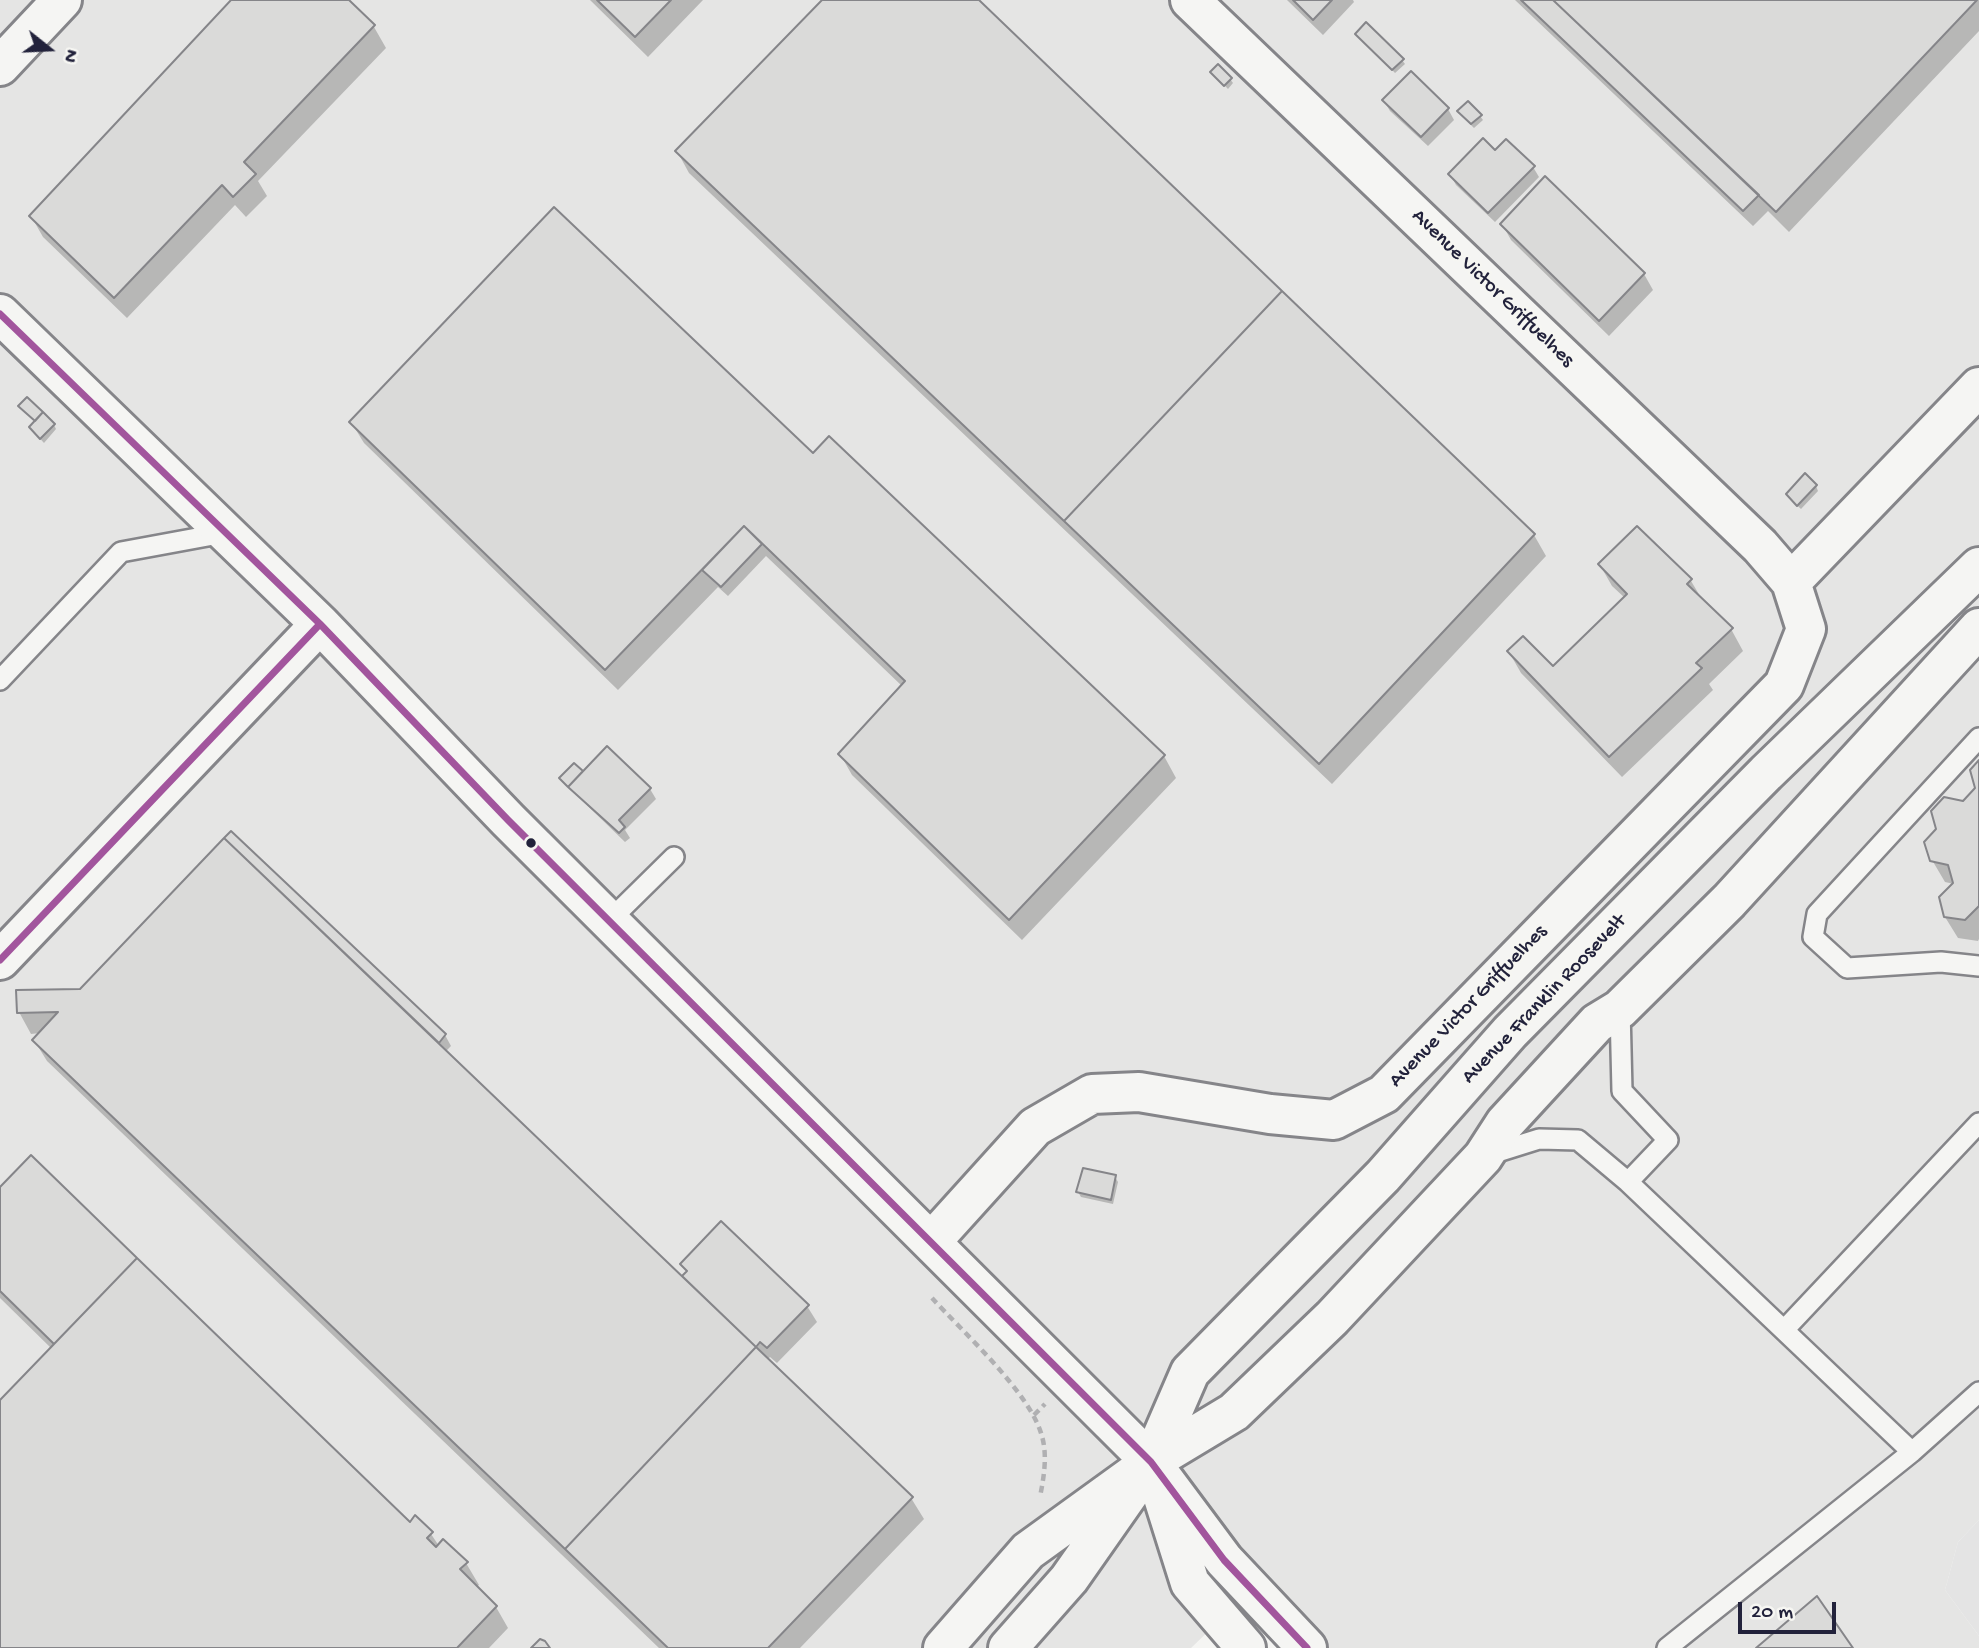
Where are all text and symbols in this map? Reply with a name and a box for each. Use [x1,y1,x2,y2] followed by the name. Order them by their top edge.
[14,14,84,84] north arrow
[57,46,82,65] text: N
[1405,205,1579,373] street label: Avenue Victor Griffuelhes
[524,836,538,850] unlabelled marker
[1457,910,1633,1090] street label: Avenue Franklin Roosevelt
[1385,920,1553,1094] street label: Avenue Victor Griffuelhes
[1741,1588,1839,1632] scale bar
[1751,1601,1793,1626] text: 20 m

